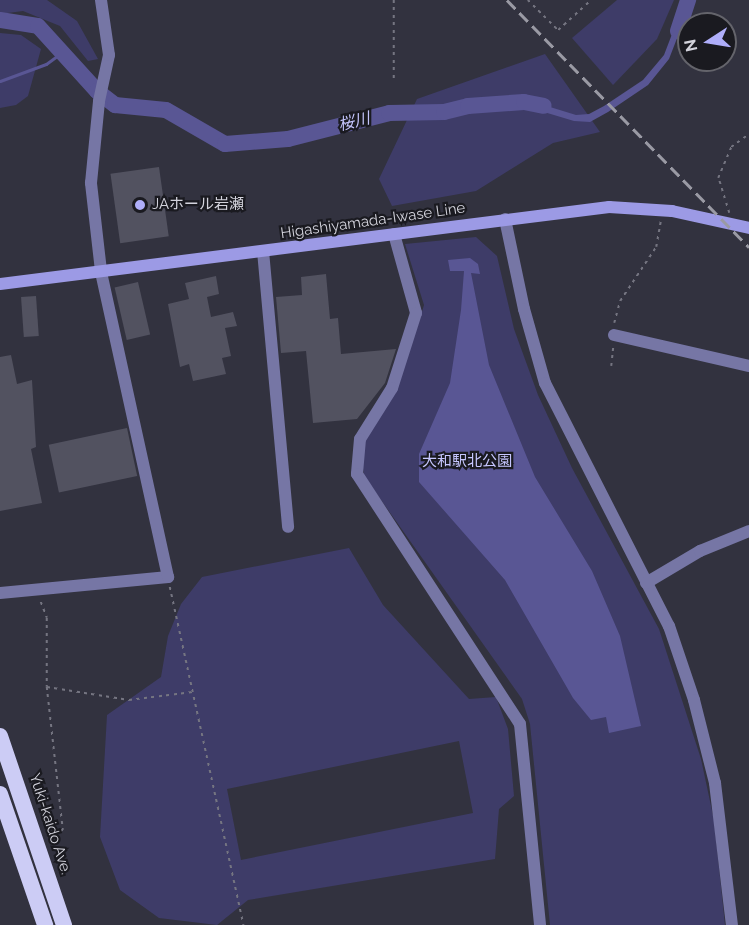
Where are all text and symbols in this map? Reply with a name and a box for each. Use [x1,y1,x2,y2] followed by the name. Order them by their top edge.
[677,12,737,72] north arrow
[680,37,701,53] text: N
[336,109,372,135] water label: 桜川
[152,196,244,214] place label: JAホール岩瀬
[133,198,147,212] marker: JAホール岩瀬
[280,199,466,243] street label: Higashiyamada-Iwase Line
[422,453,512,471] park label: 大和駅北公園
[25,771,75,877] street label: Yuki-kaido Ave.

